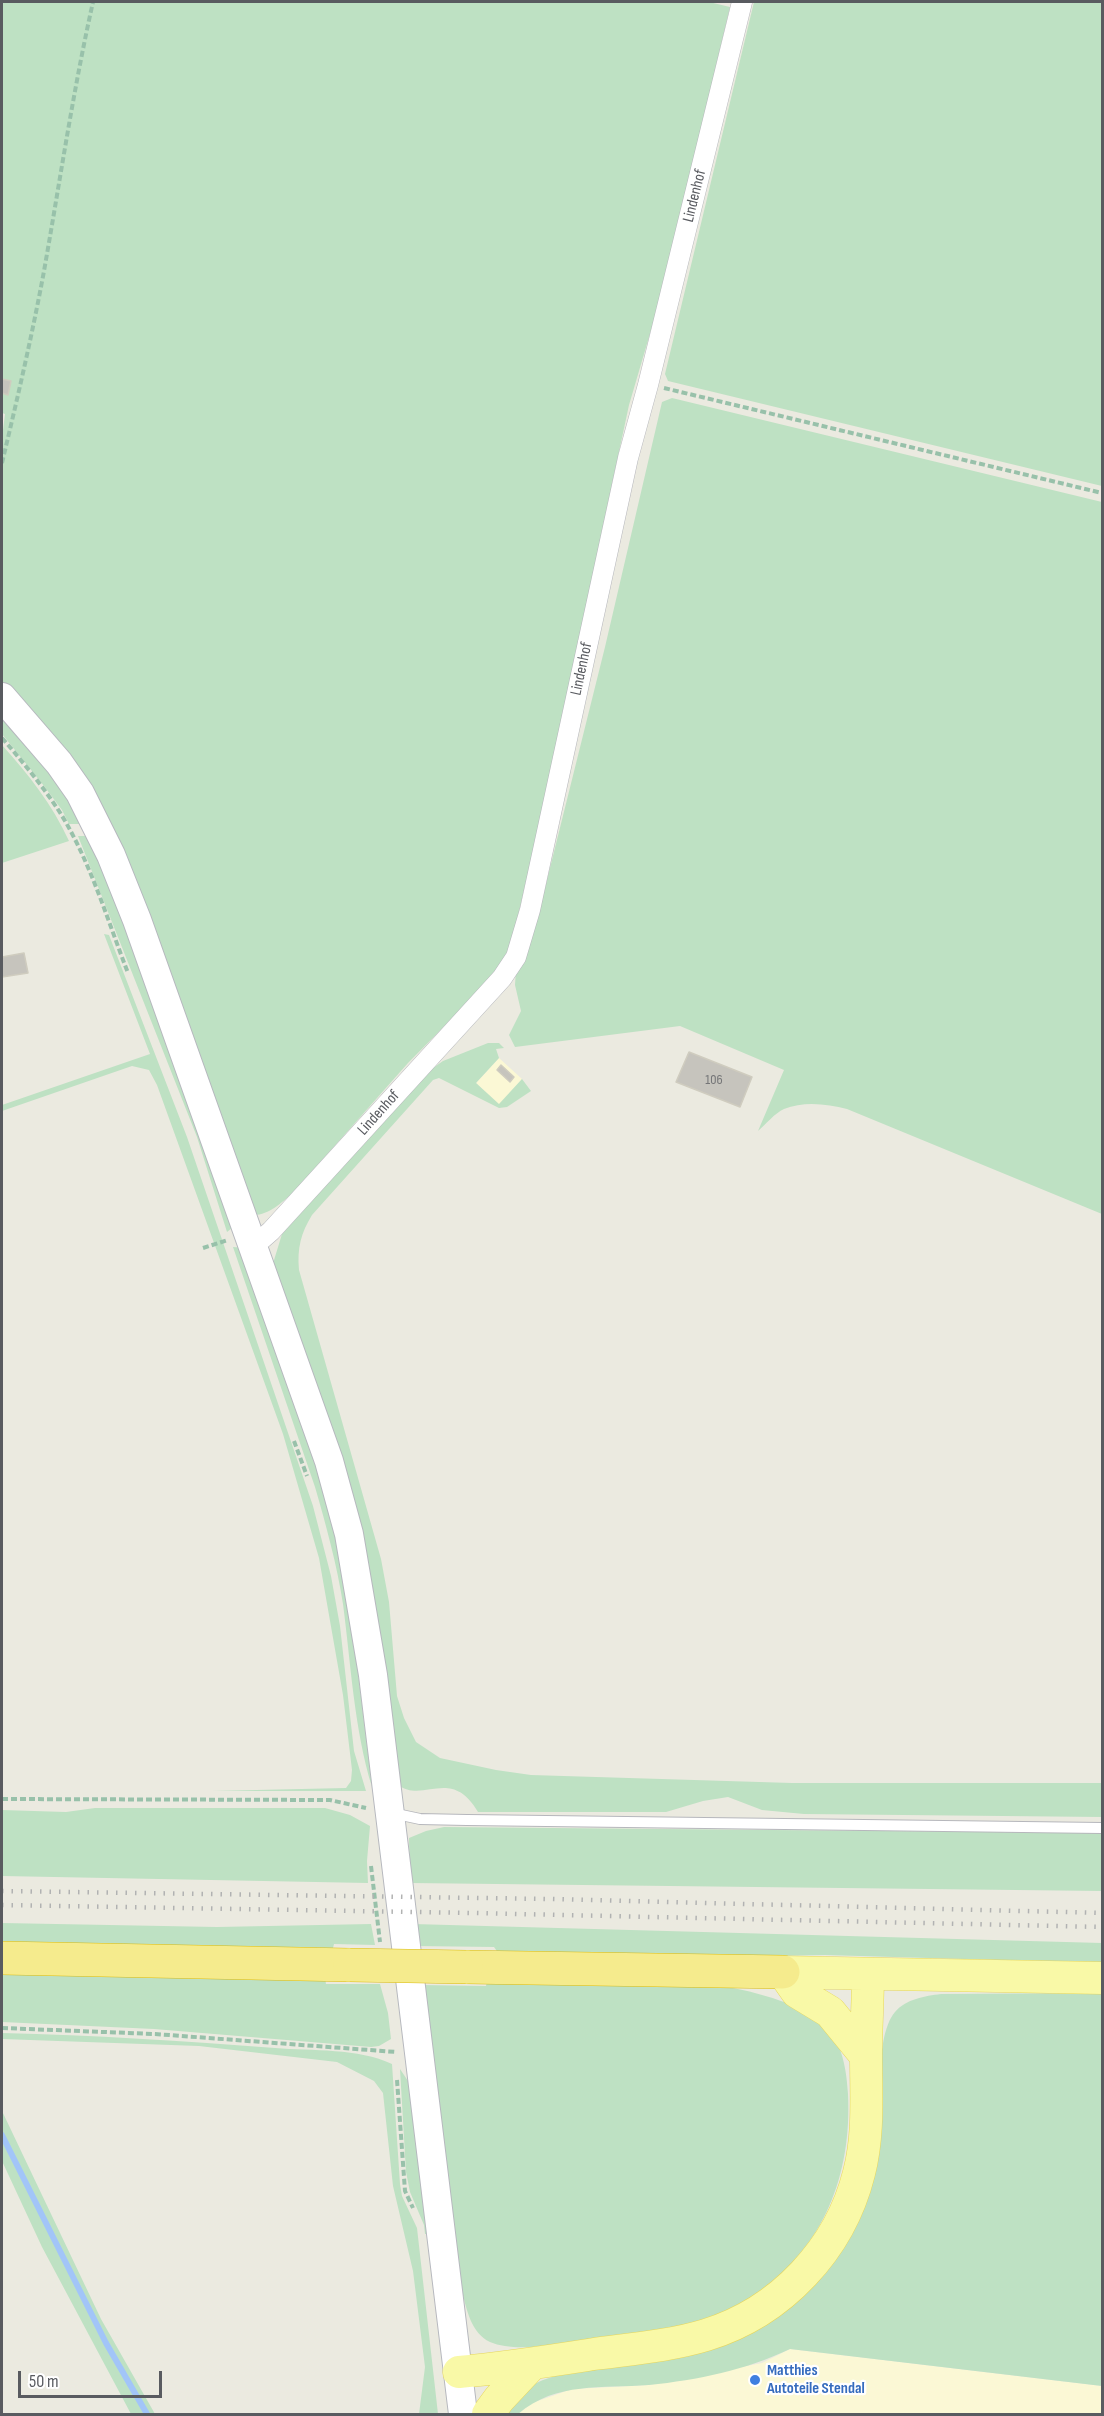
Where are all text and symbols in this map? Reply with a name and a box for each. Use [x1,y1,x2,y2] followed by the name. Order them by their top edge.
[679,168,711,224] street label: Lindenhof
[567,641,597,697] street label: Lindenhof
[705,1072,723,1088] house number: 106
[354,1087,404,1139] street label: Lindenhof
[21,2359,165,2397] scale bar
[767,2361,865,2399] place label: Matthies Autoteile Stendal
[29,2371,59,2392] text: 50 m
[748,2373,762,2387] marker: Matthies Autoteile Stendal

